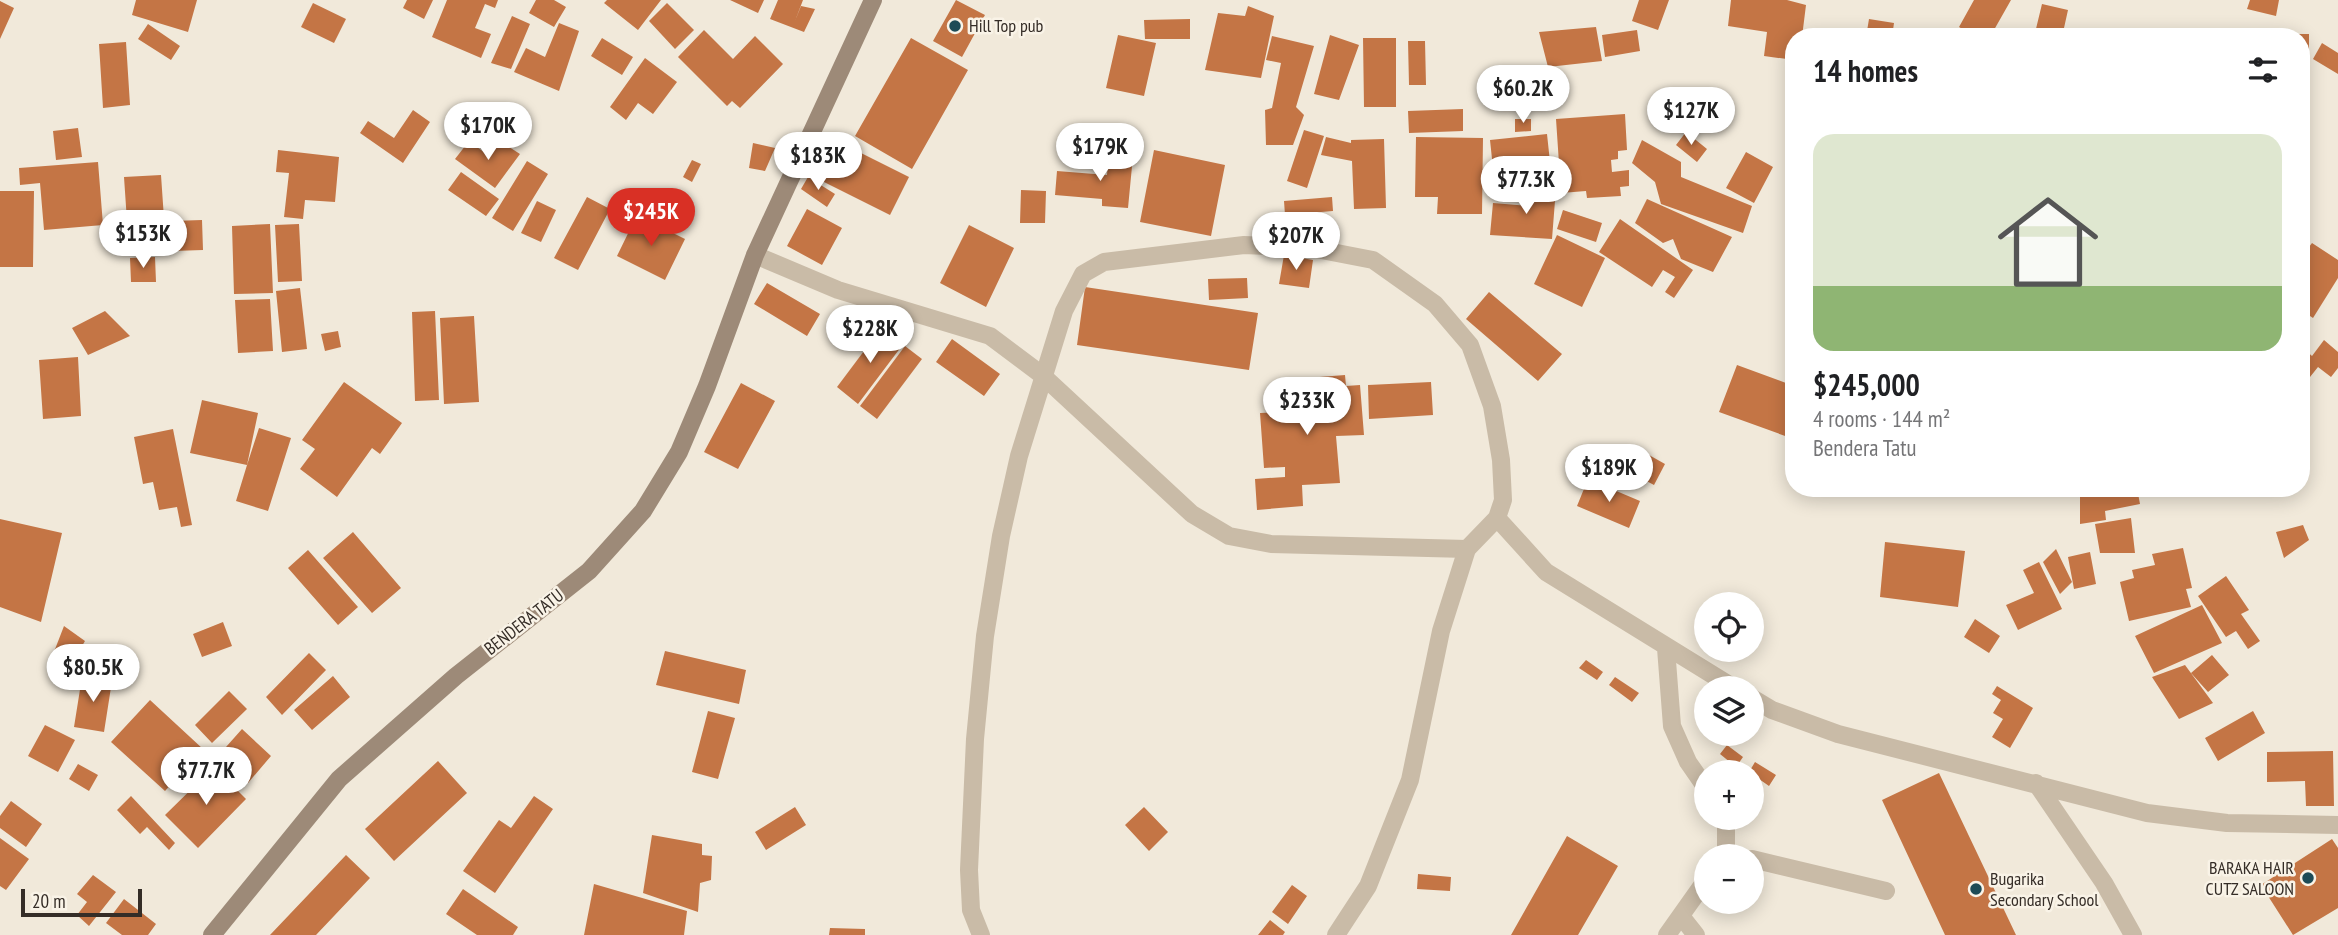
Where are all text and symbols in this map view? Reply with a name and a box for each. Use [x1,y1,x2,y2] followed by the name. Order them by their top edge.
[969,14,1044,37] place label: Hill Top pub
[947,18,963,34] marker: Hill Top pub
[1813,51,1918,90] text: 14 homes
[2244,51,2282,89] icon: filters
[1466,66,1580,125] pin: $60.2K
[1493,73,1553,102] text: $60.2K
[1642,88,1740,147] pin: $127K
[1663,95,1719,124] text: $127K
[439,102,537,162] pin: $170K
[460,110,516,139] text: $170K
[1051,124,1149,183] pin: $179K
[1072,131,1128,160] text: $179K
[769,132,867,192] pin: $183K
[790,140,846,169] text: $183K
[1469,156,1583,216] pin: $77.3K
[1497,164,1555,193] text: $77.3K
[1985,179,2111,305] icon: home
[602,188,700,248] pin: $245K
[623,196,679,225] text: $245K
[94,210,192,270] pin: $153K
[1247,212,1345,272] pin: $207K
[115,218,171,247] text: $153K
[1268,220,1324,249] text: $207K
[821,306,919,365] pin: $228K
[842,313,898,342] text: $228K
[1813,365,1920,404] text: $245,000
[1258,378,1356,437] pin: $233K
[1279,385,1335,414] text: $233K
[1813,404,1950,433] text: 4 rooms · 144 m²
[1813,433,1917,462] text: Bendera Tatu
[1560,444,1658,504] pin: $189K
[1581,452,1637,481] text: $189K
[479,583,568,660] street label: BENDERA TATU
[1694,592,1764,914] map controls
[1694,592,1764,662] button: locate
[36,644,150,704] pin: $80.5K
[63,652,123,681] text: $80.5K
[1694,676,1764,746] button: layers
[149,748,263,807] pin: $77.7K
[177,755,235,784] text: $77.7K
[1694,760,1764,830] button: +
[1694,844,1764,914] button: −
[2206,856,2294,900] place label: BARAKA HAIR CUTZ SALOON
[1990,867,2099,911] place label: Bugarika Secondary School
[2300,870,2316,886] marker: BARAKA HAIR CUTZ SALOON
[1968,881,1984,897] marker: Bugarika Secondary School
[21,886,142,918] scale bar
[32,889,66,913] text: 20 m

